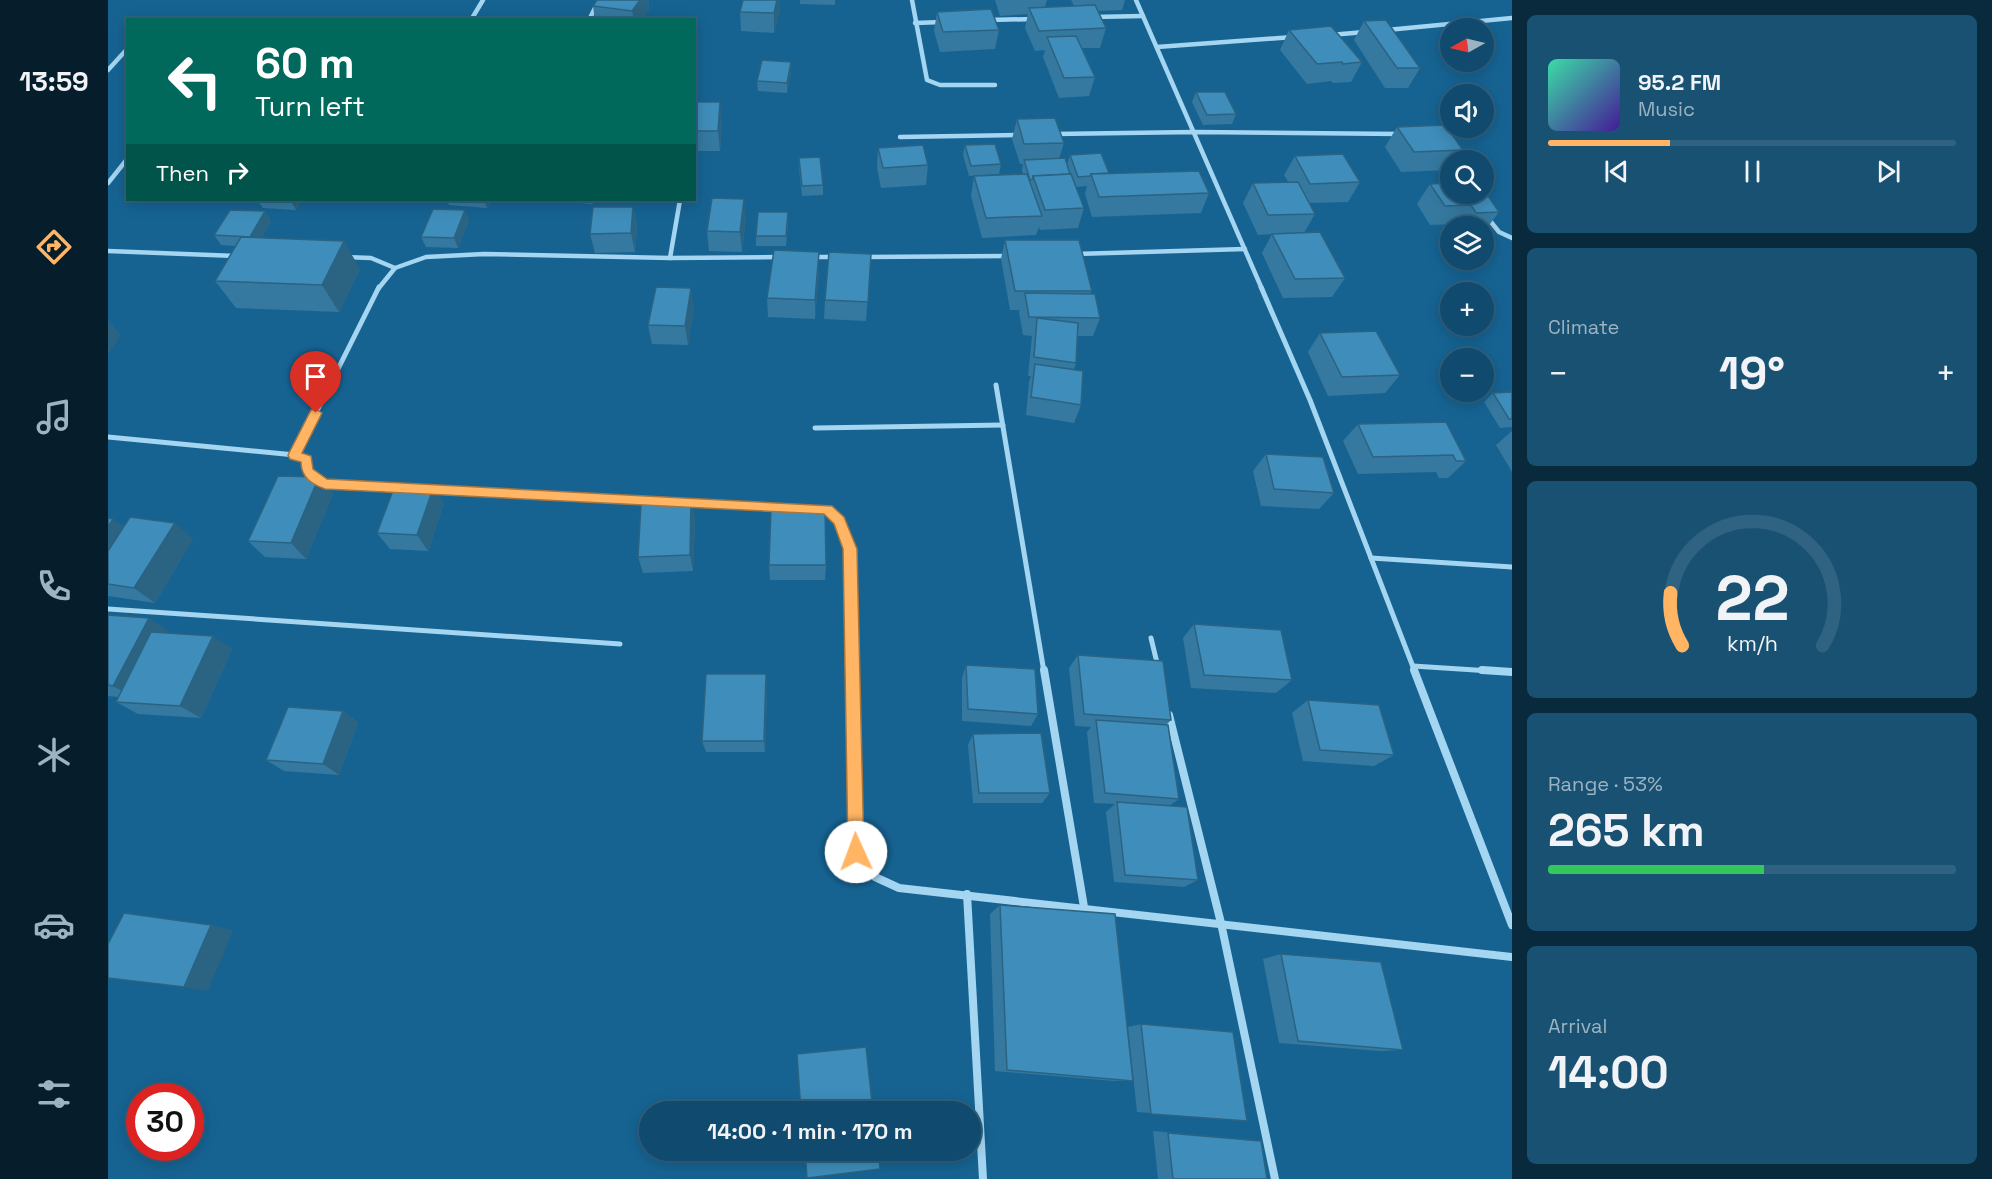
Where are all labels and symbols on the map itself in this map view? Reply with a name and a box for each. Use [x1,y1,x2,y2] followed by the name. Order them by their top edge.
[1440,18,1494,72] north arrow
[290,351,341,413] pin
[824,820,888,884] position arrow
[126,1083,204,1161] speed limit sign: 30

